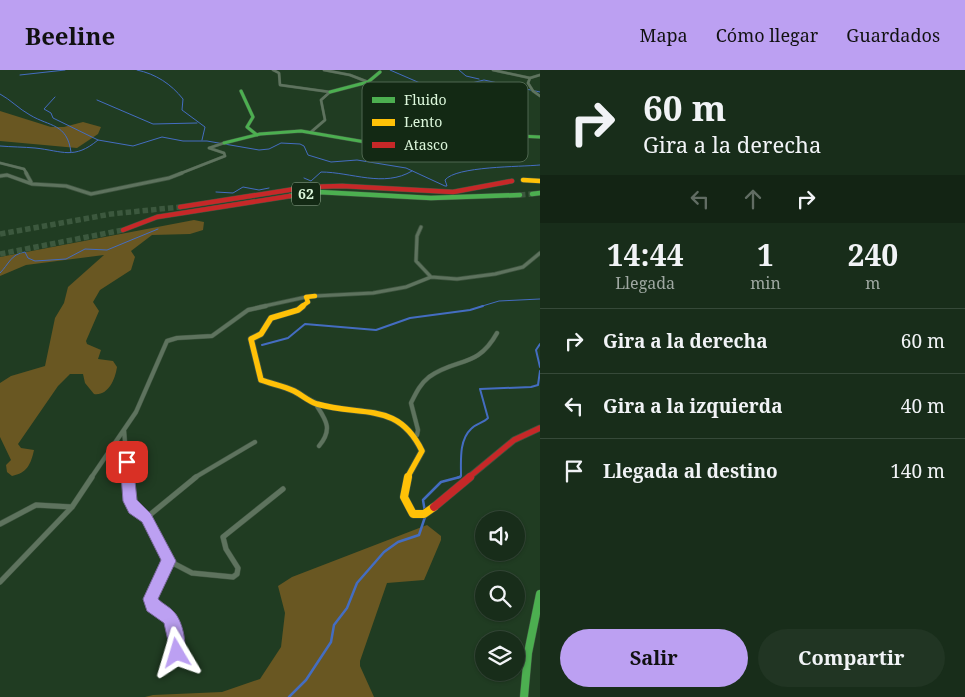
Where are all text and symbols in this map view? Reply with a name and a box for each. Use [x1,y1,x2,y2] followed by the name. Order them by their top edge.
[25,19,115,52] text: Beeline
[640,23,688,47] text: Mapa
[716,23,818,47] text: Cómo llegar
[846,23,940,47] text: Guardados
[362,82,528,162] legend
[643,84,726,131] text: 60 m
[404,90,447,109] text: Fluido
[560,90,625,155] icon: right
[404,112,442,131] text: Lento
[643,129,821,159] text: Gira a la derecha
[404,135,448,154] text: Atasco
[292,182,320,206] road number: 62
[686,185,714,213] icon: left
[739,185,767,213] icon: ahead
[792,185,820,213] icon: right
[607,234,684,275] text: 14:44
[757,234,774,275] text: 1
[847,234,898,275] text: 240
[615,272,675,294] text: Llegada
[750,272,781,294] text: min
[865,272,880,294] text: m
[560,327,588,355] icon: right
[603,328,768,354] text: Gira a la derecha
[901,328,945,354] text: 60 m
[560,392,588,420] icon: left
[603,393,783,419] text: Gira a la izquierda
[901,393,945,419] text: 40 m
[106,441,148,483] pin
[113,448,141,476] icon: arrive
[560,457,588,485] icon: arrive
[603,458,778,484] text: Llegada al destino
[890,458,945,484] text: 140 m
[475,511,525,681] map controls
[475,511,525,561] button: sound
[475,571,525,621] button: search
[150,626,202,678] position arrow
[560,629,748,687] button: Salir
[758,629,945,687] button: Compartir
[475,631,525,681] button: layers

